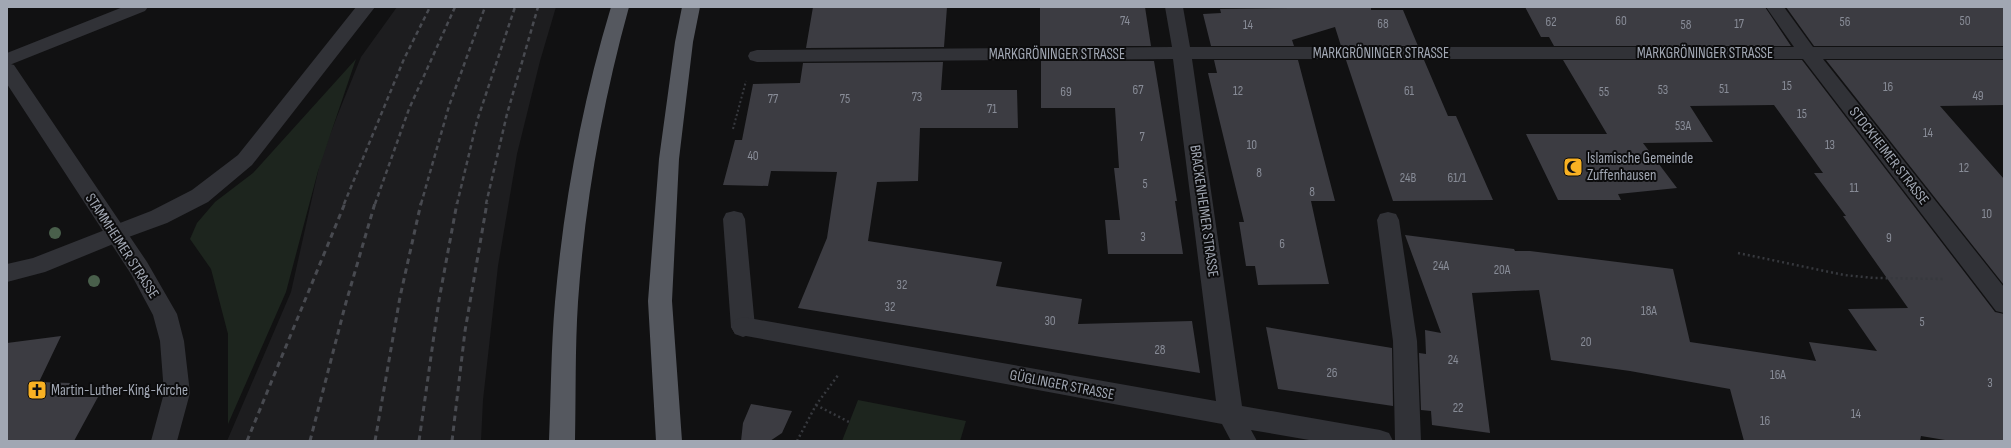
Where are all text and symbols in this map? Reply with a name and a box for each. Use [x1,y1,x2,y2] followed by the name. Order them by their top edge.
[1120,13,1131,29] house number: 74
[1615,13,1627,29] house number: 60
[1959,13,1971,29] house number: 50
[1545,14,1557,30] house number: 62
[1840,14,1851,30] house number: 56
[1377,16,1389,32] house number: 68
[1734,16,1745,32] house number: 17
[1243,17,1254,33] house number: 14
[1681,17,1692,33] house number: 58
[1313,44,1449,63] street label: MARKGRÖNINGER STRASSE
[1637,44,1773,63] street label: MARKGRÖNINGER STRASSE
[989,45,1125,64] street label: MARKGRÖNINGER STRASSE
[1782,78,1792,94] house number: 15
[1883,79,1893,95] house number: 16
[1719,81,1729,97] house number: 51
[1133,82,1144,98] house number: 67
[1658,82,1668,98] house number: 53
[1233,83,1243,99] house number: 12
[1404,83,1415,99] house number: 61
[1060,84,1072,100] house number: 69
[1599,84,1609,100] house number: 55
[1972,88,1984,104] house number: 49
[912,89,922,105] house number: 73
[768,91,779,107] house number: 77
[840,91,850,107] house number: 75
[987,101,997,117] house number: 71
[1845,103,1933,209] street label: STOCKHEIMER STRASSE
[1797,106,1807,122] house number: 15
[1675,118,1692,134] house number: 53A
[1923,125,1934,141] house number: 14
[1139,129,1145,145] house number: 7
[1247,137,1257,153] house number: 10
[1825,137,1835,153] house number: 13
[1185,144,1223,278] street label: BRACKENHEIMER STRASSE
[747,148,759,164] house number: 40
[1587,149,1693,185] place label: Islamische Gemeinde Zuffenhausen
[1562,156,1584,178] mosque icon: Islamische Gemeinde Zuffenhausen
[1959,160,1969,176] house number: 12
[1256,165,1262,181] house number: 8
[1400,170,1416,186] house number: 24B
[1448,170,1467,186] house number: 61/1
[1142,176,1148,192] house number: 5
[1849,180,1859,196] house number: 11
[1309,184,1315,200] house number: 8
[81,190,163,302] street label: STAMMHEIMER STRASSE
[1982,206,1992,222] house number: 10
[1140,229,1146,245] house number: 3
[1886,230,1892,246] house number: 9
[1279,236,1285,252] house number: 6
[1433,258,1450,274] house number: 24A
[1494,262,1511,278] house number: 20A
[897,277,907,293] house number: 32
[885,299,895,315] house number: 32
[1641,303,1657,319] house number: 18A
[1044,313,1056,329] house number: 30
[1919,314,1925,330] house number: 5
[1580,334,1592,350] house number: 20
[1154,342,1166,358] house number: 28
[1448,352,1459,368] house number: 24
[1326,365,1338,381] house number: 26
[1008,366,1116,404] street label: GÜGLINGER STRASSE
[1770,367,1786,383] house number: 16A
[1987,375,1993,391] house number: 3
[26,379,48,401] church icon: Martin-Luther-King-Kirche
[51,381,188,400] place label: Martin-Luther-King-Kirche
[1453,400,1463,416] house number: 22
[1851,406,1862,422] house number: 14
[1760,413,1770,429] house number: 16

